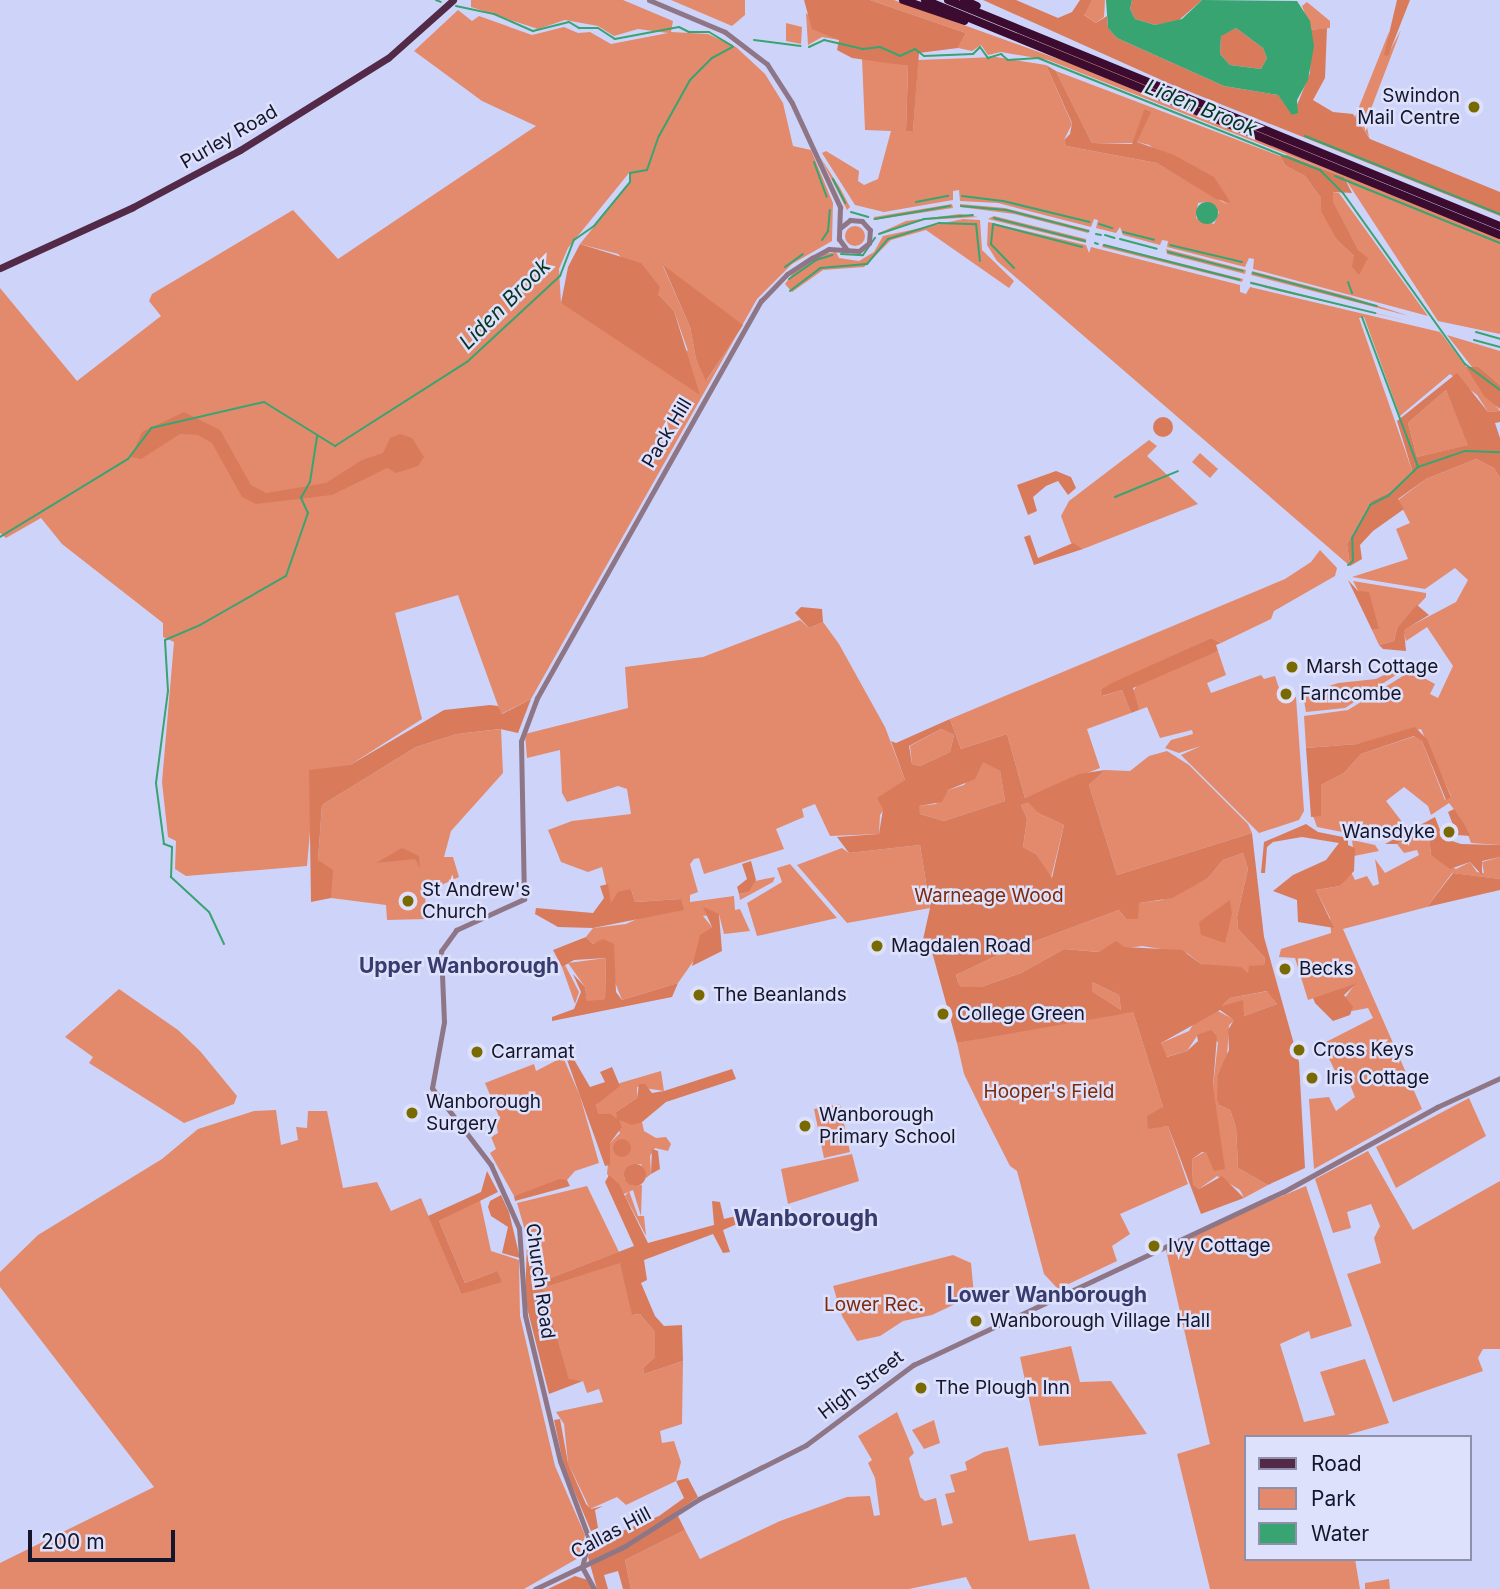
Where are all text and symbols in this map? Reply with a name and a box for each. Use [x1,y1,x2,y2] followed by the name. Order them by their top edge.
[1141,74,1261,142] water label: Liden Brook
[1357,85,1460,129] place label: Swindon Mail Centre
[1466,99,1482,115] marker: Swindon Mail Centre
[177,100,281,174] street label: Purley Road
[454,253,556,355] water label: Liden Brook
[637,394,697,472] street label: Pack Hill
[1306,656,1438,678] place label: Marsh Cottage
[1284,659,1300,675] marker: Marsh Cottage
[1300,683,1402,705] place label: Farncombe
[1278,686,1294,702] marker: Farncombe
[1342,821,1435,843] place label: Wansdyke
[1441,824,1457,840] marker: Wansdyke
[422,879,531,923] place label: St Andrew's Church
[914,885,1064,907] park label: Warneage Wood
[400,893,416,909] marker: St Andrew's Church
[891,935,1031,957] place label: Magdalen Road
[869,938,885,954] marker: Magdalen Road
[359,953,559,979] district label: Upper Wanborough
[1299,958,1354,980] place label: Becks
[1277,961,1293,977] marker: Becks
[713,984,847,1006] place label: The Beanlands
[691,987,707,1003] marker: The Beanlands
[957,1003,1085,1025] place label: College Green
[935,1006,951,1022] marker: College Green
[1313,1039,1414,1061] place label: Cross Keys
[491,1041,574,1063] place label: Carramat
[1291,1042,1307,1058] marker: Cross Keys
[469,1044,485,1060] marker: Carramat
[1326,1067,1429,1089] place label: Iris Cottage
[1304,1070,1320,1086] marker: Iris Cottage
[984,1081,1114,1103] park label: Hooper's Field
[426,1091,541,1135] place label: Wanborough Surgery
[819,1104,956,1148] place label: Wanborough Primary School
[404,1105,420,1121] marker: Wanborough Surgery
[797,1118,813,1134] marker: Wanborough Primary School
[734,1204,878,1232] district label: Wanborough
[521,1222,559,1340] street label: Church Road
[1168,1235,1271,1257] place label: Ivy Cottage
[1146,1238,1162,1254] marker: Ivy Cottage
[947,1282,1147,1308] district label: Lower Wanborough
[824,1294,924,1316] park label: Lower Rec.
[990,1310,1210,1332] place label: Wanborough Village Hall
[968,1313,984,1329] marker: Wanborough Village Hall
[814,1346,908,1424] street label: High Street
[935,1377,1070,1399] place label: The Plough Inn
[913,1380,929,1396] marker: The Plough Inn
[1244,1435,1472,1561] legend
[1311,1451,1362,1476] text: Road
[1311,1486,1356,1511] text: Park
[567,1502,655,1564] street label: Callas Hill
[32,1516,178,1560] scale bar
[1311,1521,1369,1546] text: Water
[41,1529,105,1554] text: 200 m

